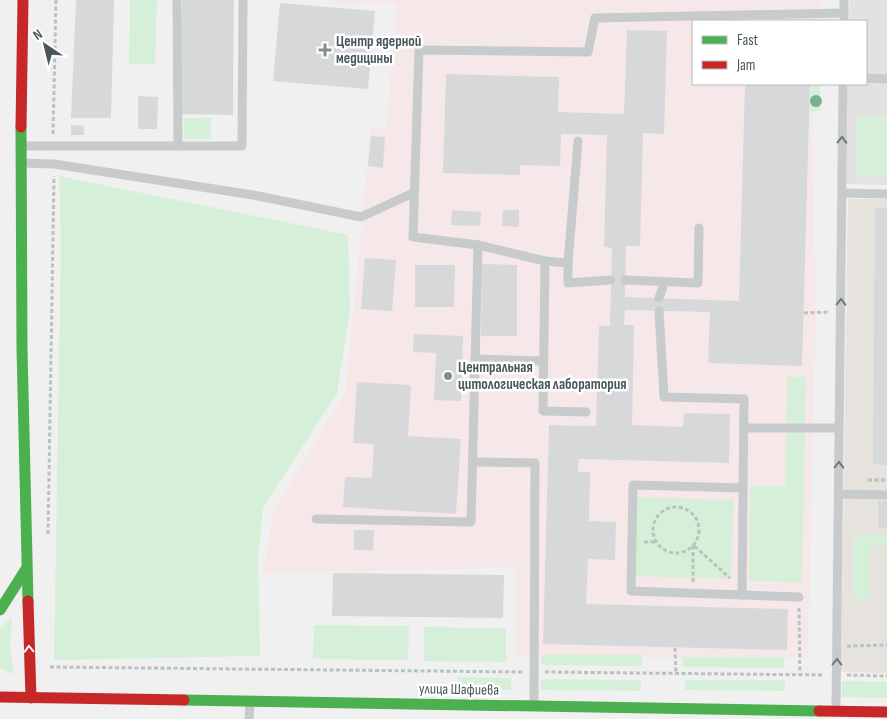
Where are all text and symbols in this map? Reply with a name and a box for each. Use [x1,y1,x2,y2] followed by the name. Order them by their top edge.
[20,20,70,70] north arrow
[692,20,867,85] legend
[30,26,46,44] text: N
[737,31,759,50] text: Fast
[336,32,421,68] place label: Центр ядерной медицины
[318,43,332,57] marker: Центр ядерной медицины
[736,56,755,75] text: Jam
[837,136,848,144] one-way arrow
[835,298,846,306] one-way arrow
[458,358,627,394] place label: Центральная цитологическая лаборатория
[442,370,454,382] marker: Центральная цитологическая лаборатория
[834,461,844,468] one-way arrow
[23,645,34,653] one-way arrow
[831,658,842,666] one-way arrow
[419,679,499,700] street label: улица Шафиева

